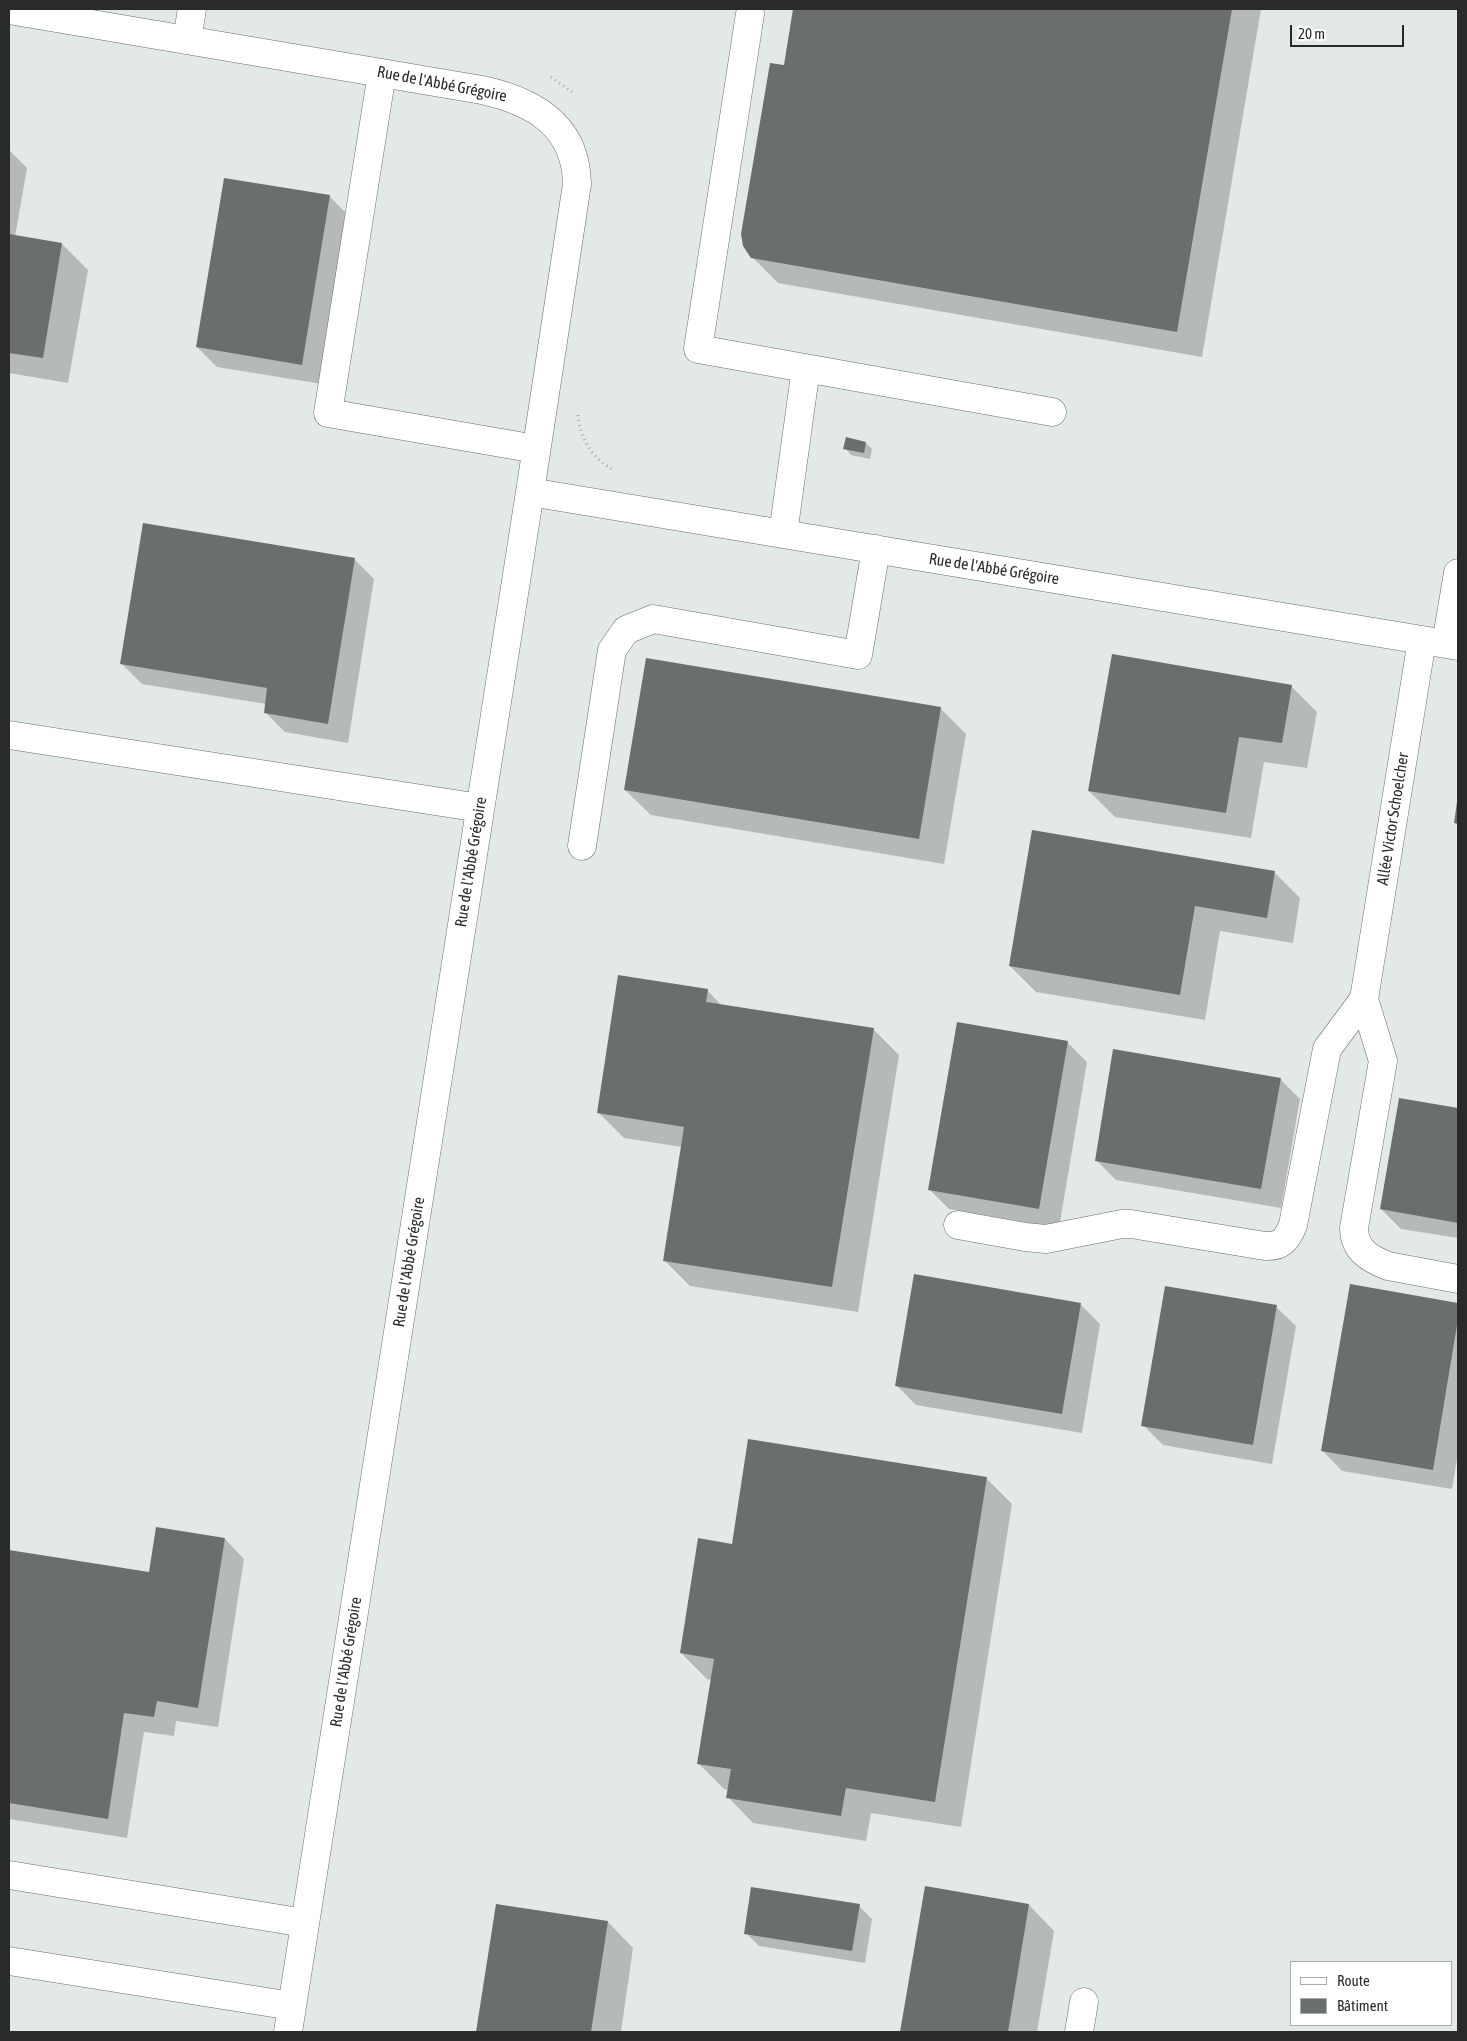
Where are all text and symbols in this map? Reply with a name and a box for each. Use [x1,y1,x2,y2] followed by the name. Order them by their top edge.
[1292,15,1406,47] scale bar
[1298,25,1325,42] text: 20 m
[375,62,509,106] street label: Rue de l'Abbé Grégoire
[927,549,1061,589] street label: Rue de l'Abbé Grégoire
[1373,751,1413,887] street label: Allée Victor Schoelcher
[451,795,491,929] street label: Rue de l'Abbé Grégoire
[389,1195,429,1329] street label: Rue de l'Abbé Grégoire
[326,1595,366,1729] street label: Rue de l'Abbé Grégoire
[1290,1961,1452,2026] legend
[1337,1972,1370,1989] text: Route
[1337,1997,1388,2014] text: Bâtiment

